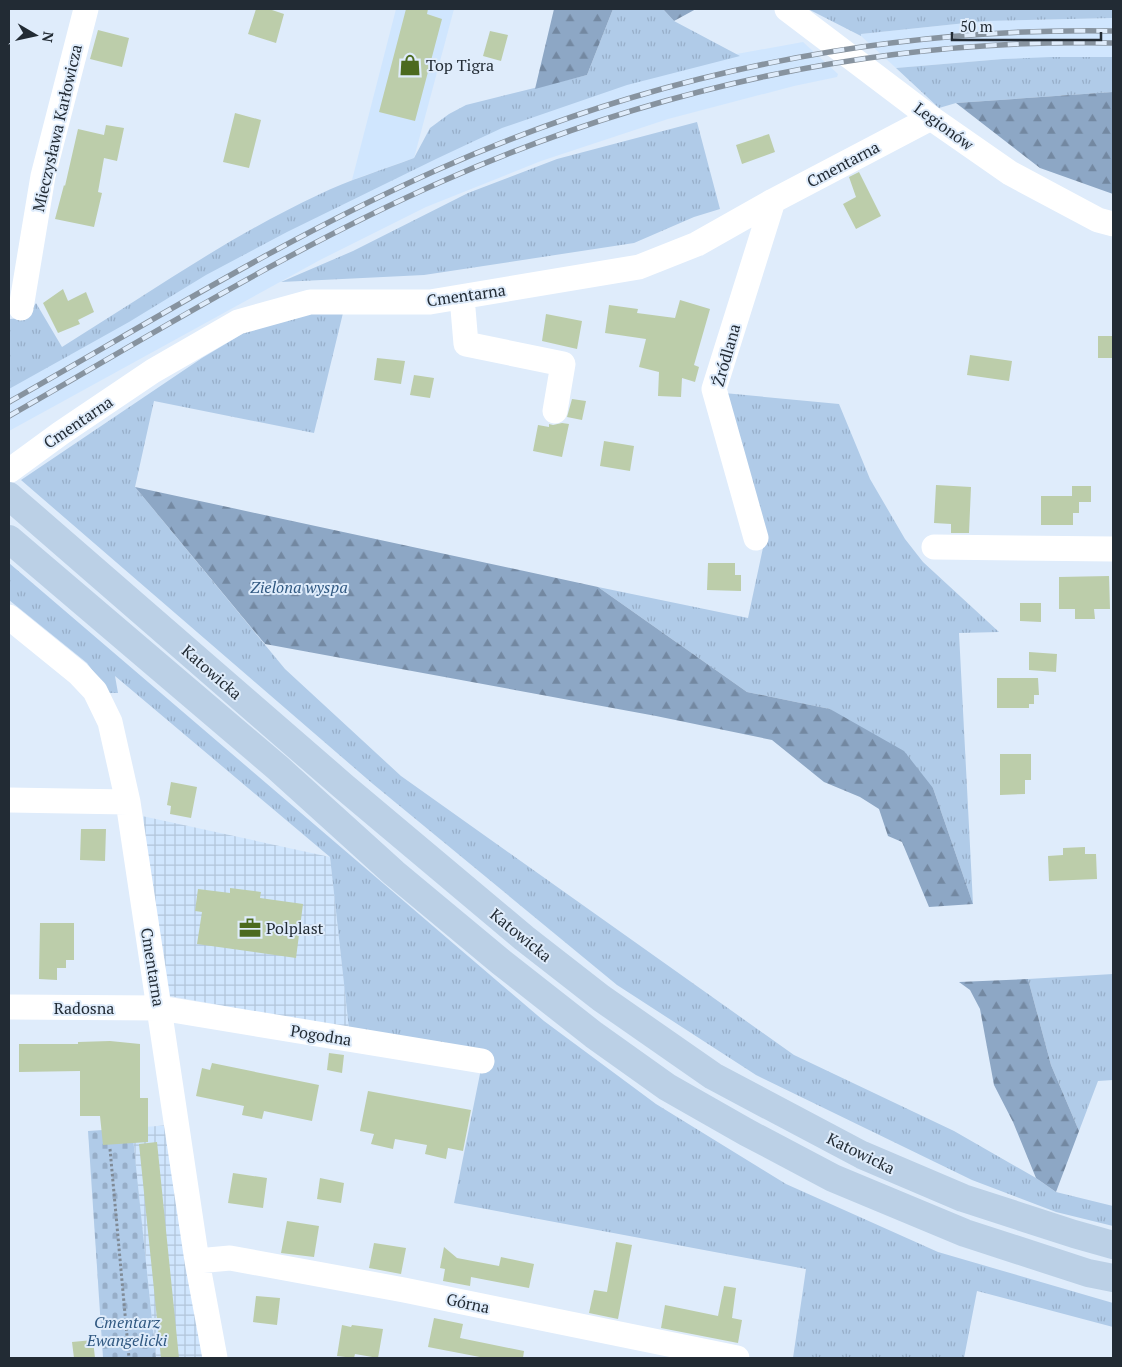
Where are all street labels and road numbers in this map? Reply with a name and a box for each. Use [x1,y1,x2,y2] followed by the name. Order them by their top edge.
[27,42,87,214] street label: Mieczysława Karłowicza
[910,97,979,155] street label: Legionów
[803,136,883,192] street label: Cmentarna
[425,279,507,311] street label: Cmentarna
[707,321,745,389] street label: Źródlana
[39,391,117,453] street label: Cmentarna
[177,640,247,704] street label: Katowicka
[486,903,556,967] street label: Katowicka
[136,926,170,1008] street label: Cmentarna
[54,997,114,1019] street label: Radosna
[289,1019,353,1051] street label: Pogodna
[823,1127,899,1179] street label: Katowicka
[444,1288,492,1318] street label: Górna

